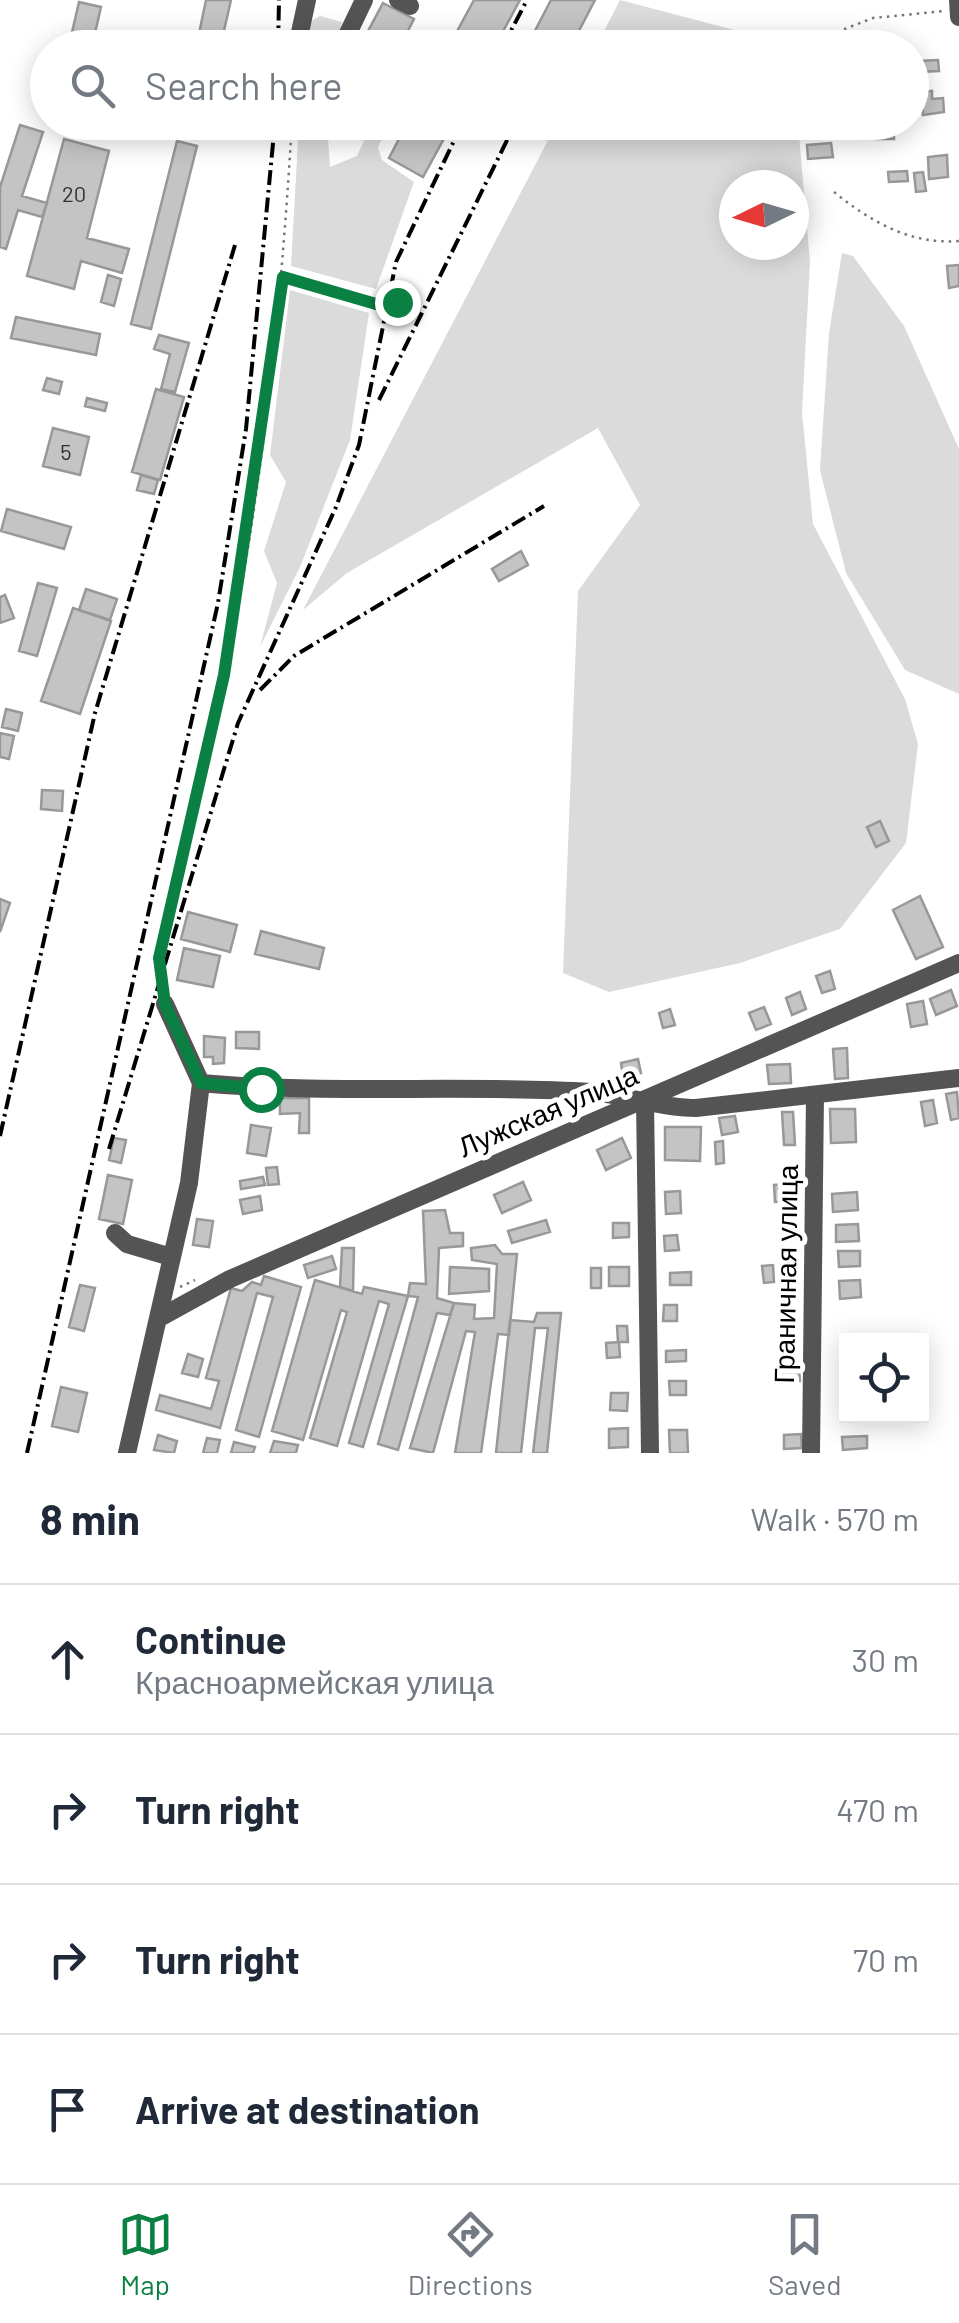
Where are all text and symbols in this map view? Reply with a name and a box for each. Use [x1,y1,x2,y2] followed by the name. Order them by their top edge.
[30,30,929,140] search box
[65,58,120,113] icon: search
[145,62,343,108] text: Search here
[719,170,809,260] north arrow
[62,180,86,206] house number: 20
[375,280,421,326] route end
[60,438,72,464] house number: 5
[453,1057,643,1163] street label: Лужская улица
[239,1067,285,1113] route start
[766,1164,804,1384] street label: Граничная улица
[839,1333,929,1423] map controls
[839,1333,929,1423] button: locate
[40,1493,140,1543] text: 8 min
[751,1499,919,1537] text: Walk · 570 m
[135,1616,286,1662] text: Continue
[40,1632,95,1687] icon: ahead
[852,1640,919,1678] text: 30 m
[135,1662,494,1700] text: Красноармейская улица
[40,1782,95,1837] icon: right
[135,1786,300,1832] text: Turn right
[836,1790,919,1828] text: 470 m
[40,1932,95,1987] icon: right
[135,1936,300,1982] text: Turn right
[853,1940,919,1978] text: 70 m
[40,2082,95,2137] icon: arrive
[135,2086,480,2132] text: Arrive at destination
[118,2207,173,2301] tab: Map
[408,2207,533,2301] tab: Directions
[768,2207,841,2301] tab: Saved

